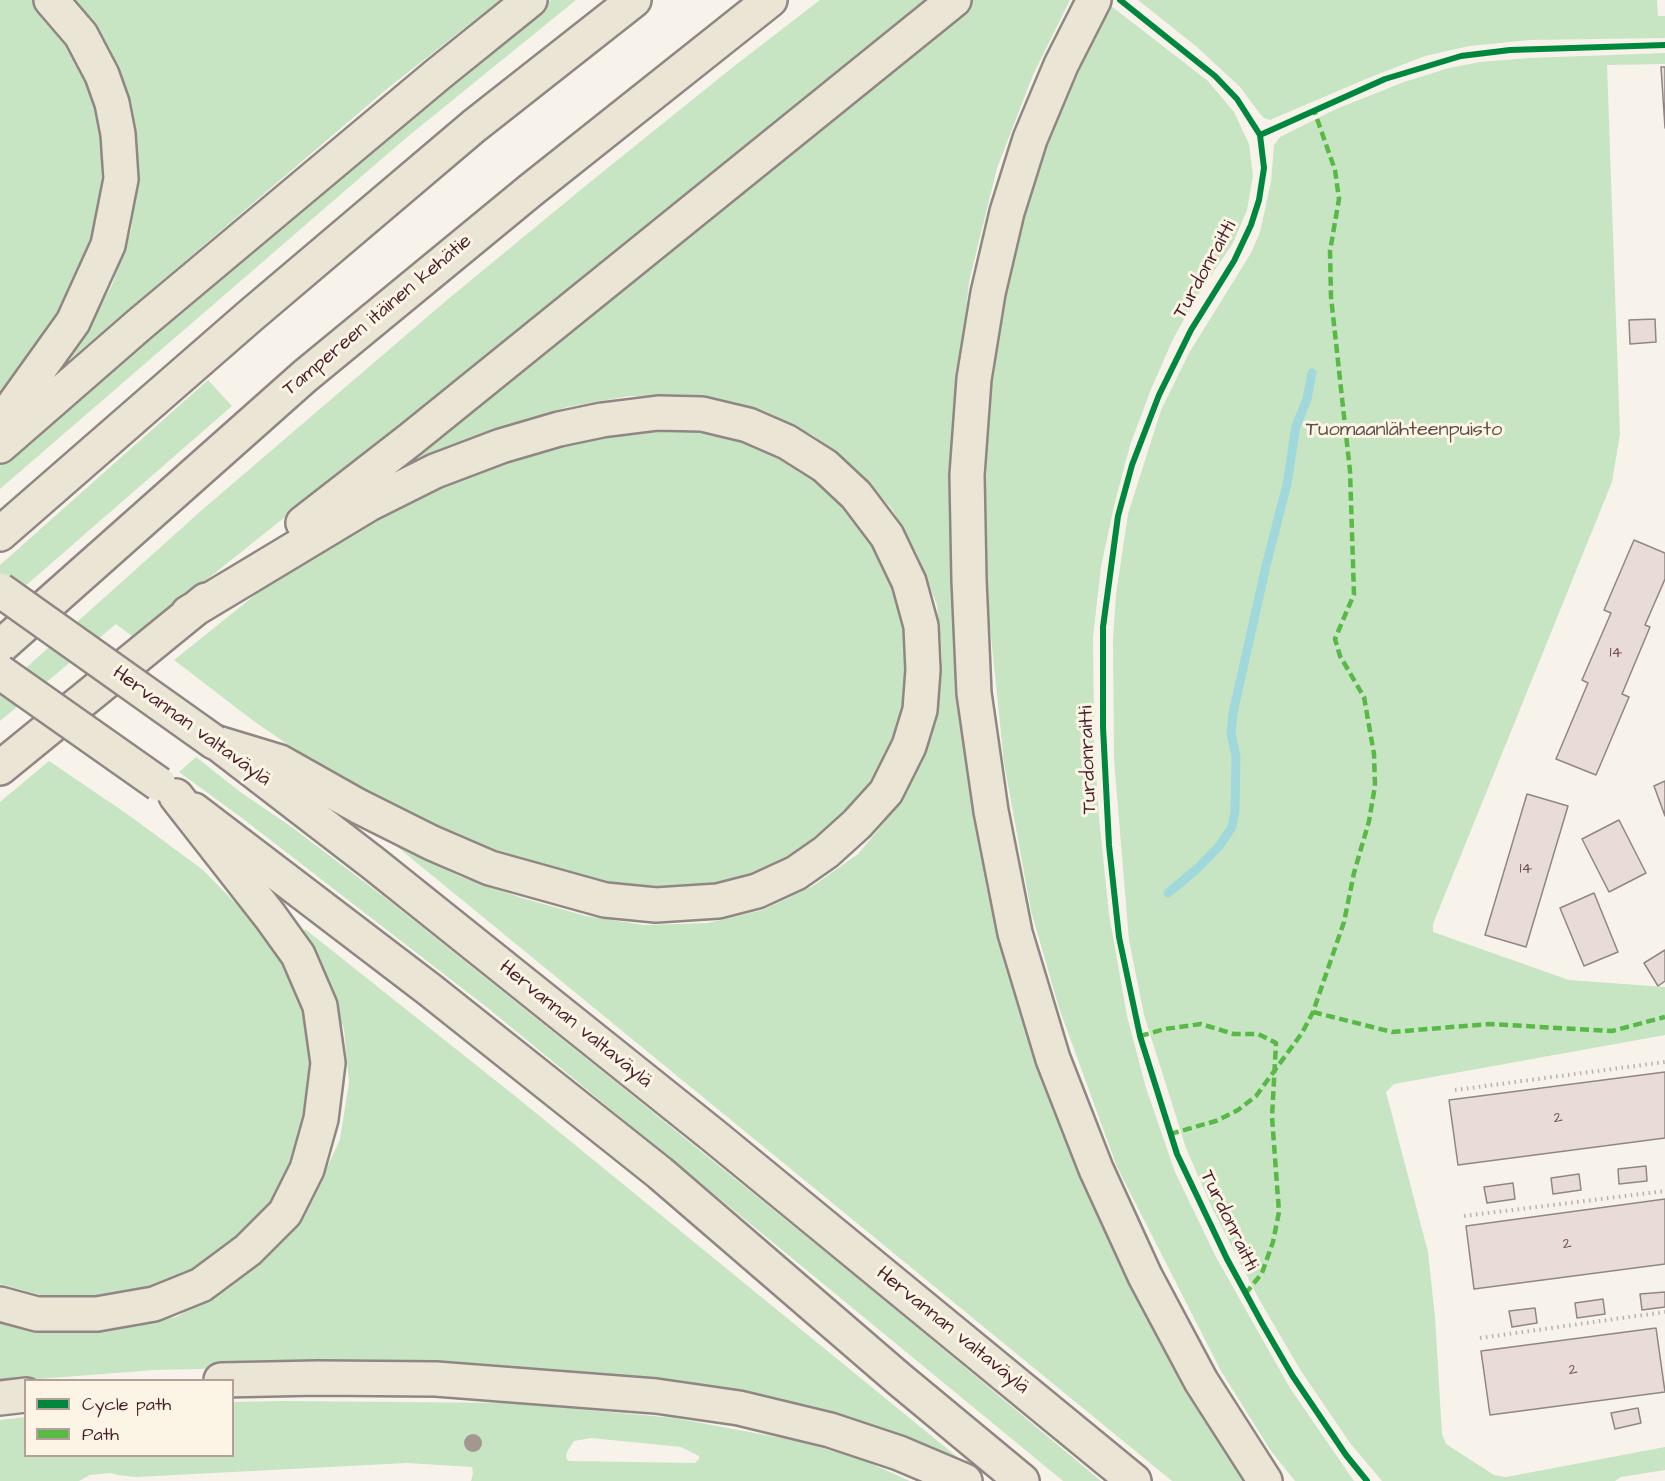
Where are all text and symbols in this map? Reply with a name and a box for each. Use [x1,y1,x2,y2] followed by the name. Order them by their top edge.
[1169,217,1243,323] street label: Turdonraitti
[279,230,477,402] street label: Tampereen itäinen kehätie
[1306,419,1502,443] park label: Tuomaanlähteenpuisto
[1610,644,1622,664] house number: 14
[107,662,275,792] street label: Hervannan valtaväylä
[1075,705,1103,815] street label: Turdonraitti
[1520,860,1532,880] house number: 14
[494,956,656,1094] street label: Hervannan valtaväylä
[1553,1109,1563,1129] house number: 2
[1193,1167,1263,1275] street label: Turdonraitti
[1562,1235,1572,1255] house number: 2
[871,1262,1033,1400] street label: Hervannan valtaväylä
[1568,1361,1578,1381] house number: 2
[24,1379,234,1457] legend
[82,1392,171,1417] text: Cycle path
[82,1422,119,1447] text: Path

